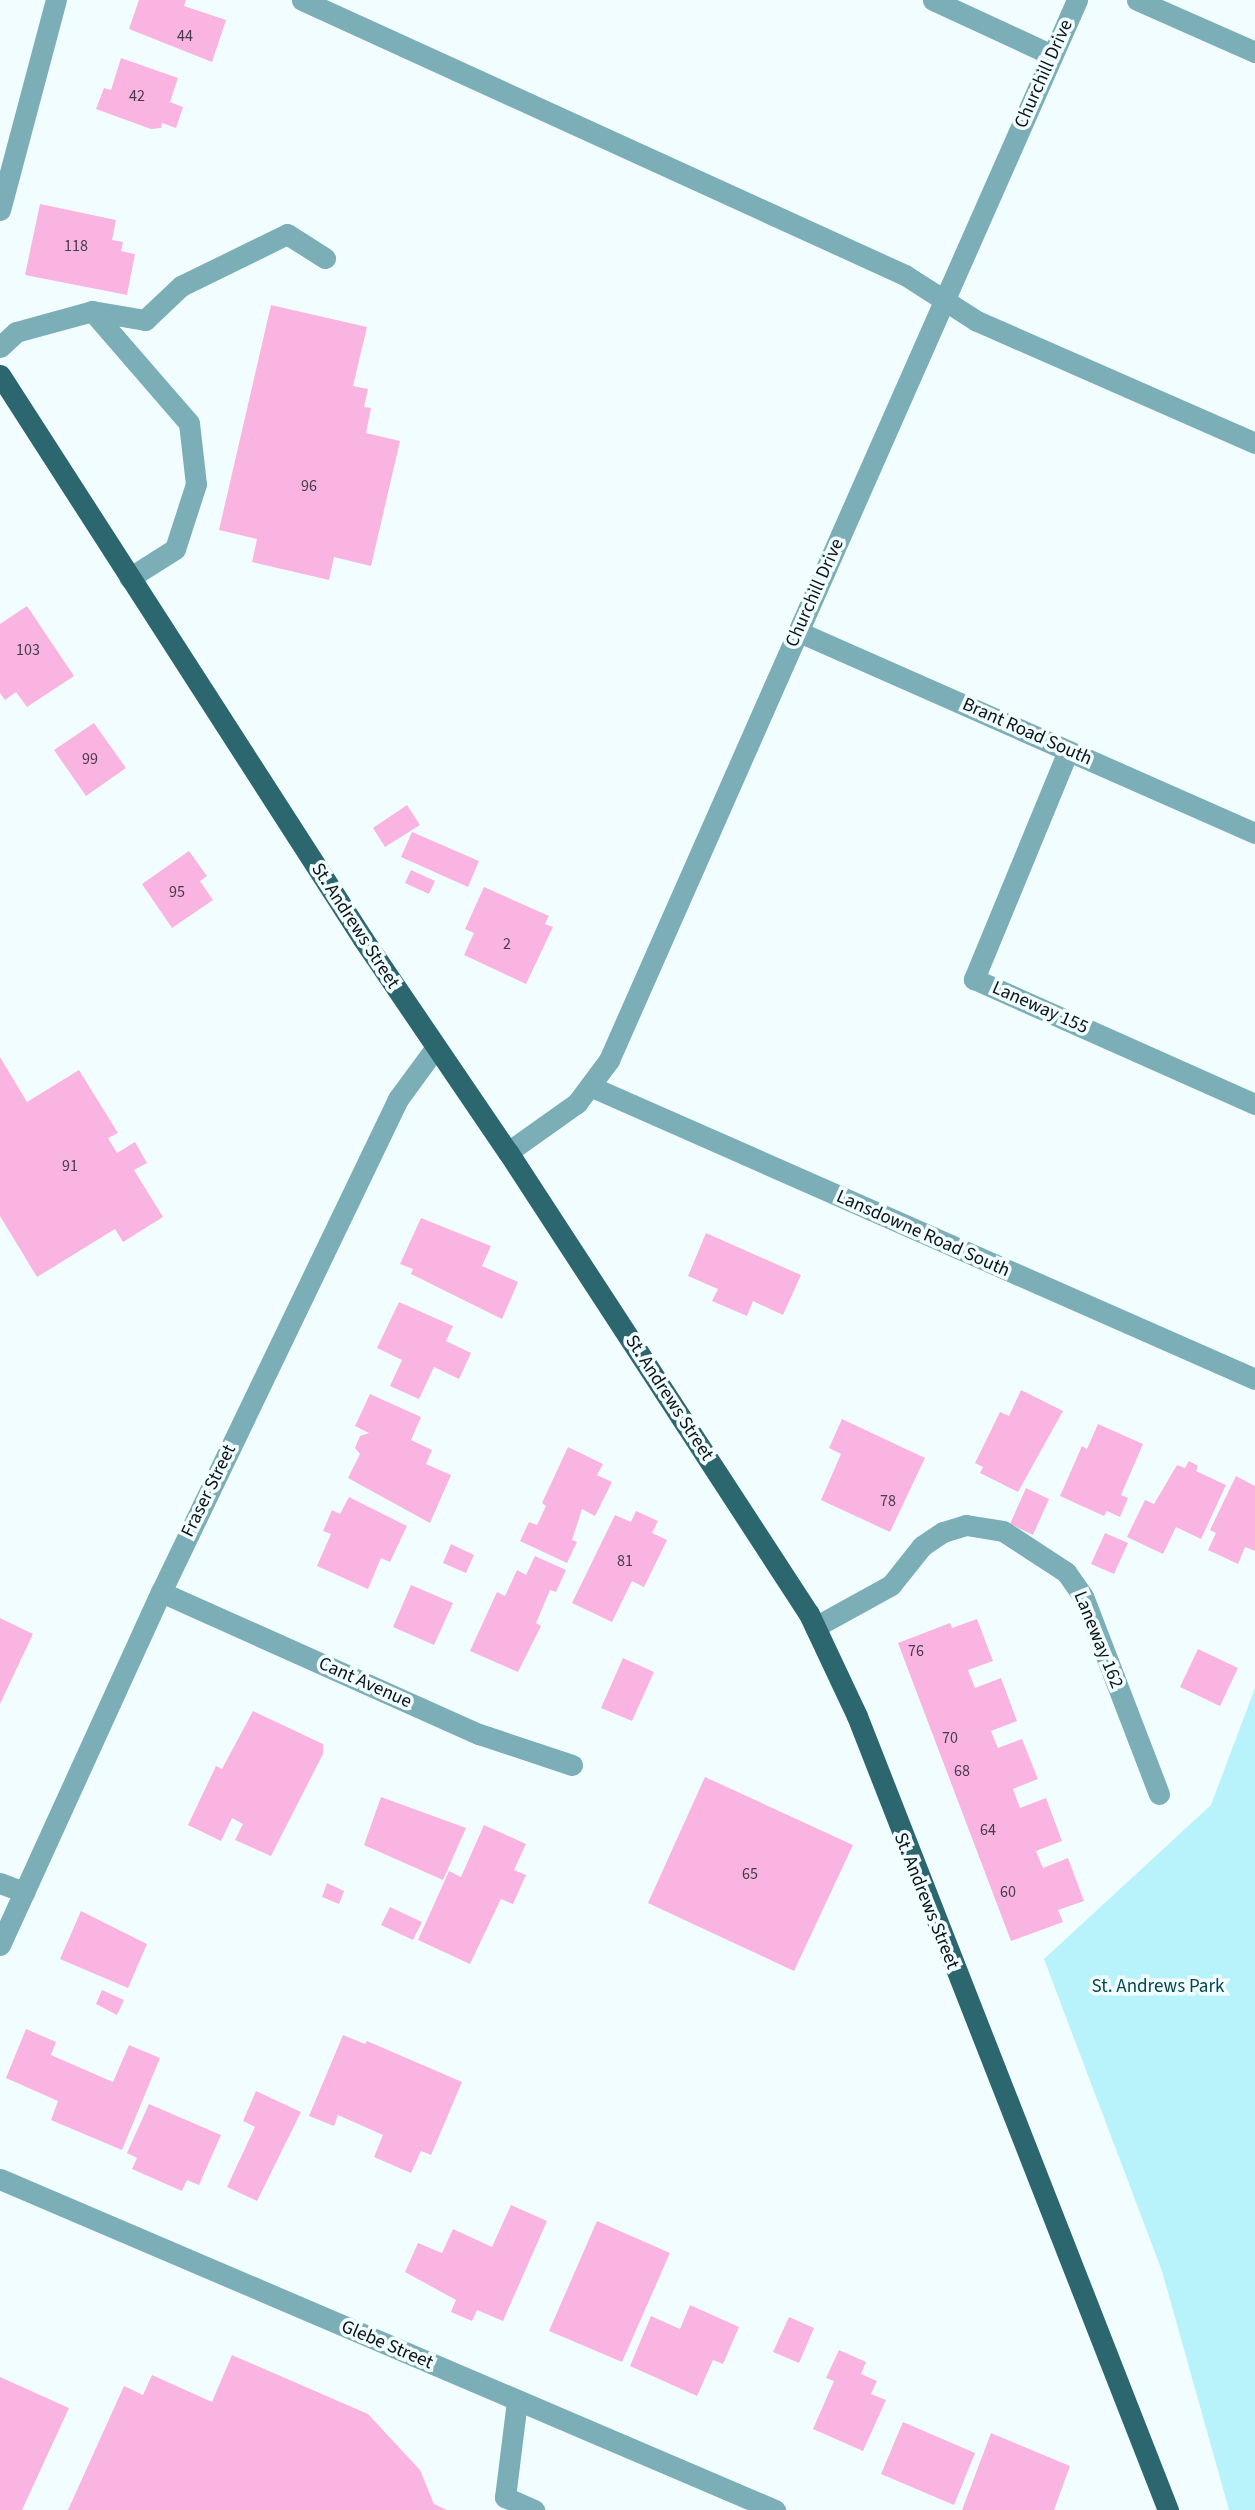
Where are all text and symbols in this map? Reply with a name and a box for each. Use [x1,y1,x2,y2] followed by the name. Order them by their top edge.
[1010,16,1078,132] street label: Churchill Drive
[177,26,193,46] house number: 44
[129,86,145,106] house number: 42
[64,236,88,256] house number: 118
[301,476,317,496] house number: 96
[781,535,849,651] street label: Churchill Drive
[16,640,40,660] house number: 103
[959,693,1095,771] street label: Brant Road South
[82,749,98,769] house number: 99
[306,859,404,993] street label: St. Andrews Street
[169,882,185,902] house number: 95
[503,934,511,954] house number: 2
[988,977,1092,1039] street label: Laneway 155
[62,1156,78,1176] house number: 91
[833,1185,1013,1283] street label: Lansdowne Road South
[620,1331,718,1465] street label: St. Andrews Street
[177,1441,241,1541] street label: Fraser Street
[880,1491,896,1511] house number: 78
[617,1551,633,1571] house number: 81
[1068,1588,1128,1692] street label: Laneway 162
[908,1641,924,1661] house number: 76
[315,1652,415,1714] street label: Cant Avenue
[942,1728,958,1748] house number: 70
[954,1761,970,1781] house number: 68
[980,1820,996,1840] house number: 64
[888,1830,964,1972] street label: St. Andrews Street
[742,1864,758,1884] house number: 65
[1000,1882,1016,1902] house number: 60
[1092,1976,1224,1998] park label: St. Andrews Park
[338,2315,436,2375] street label: Glebe Street

